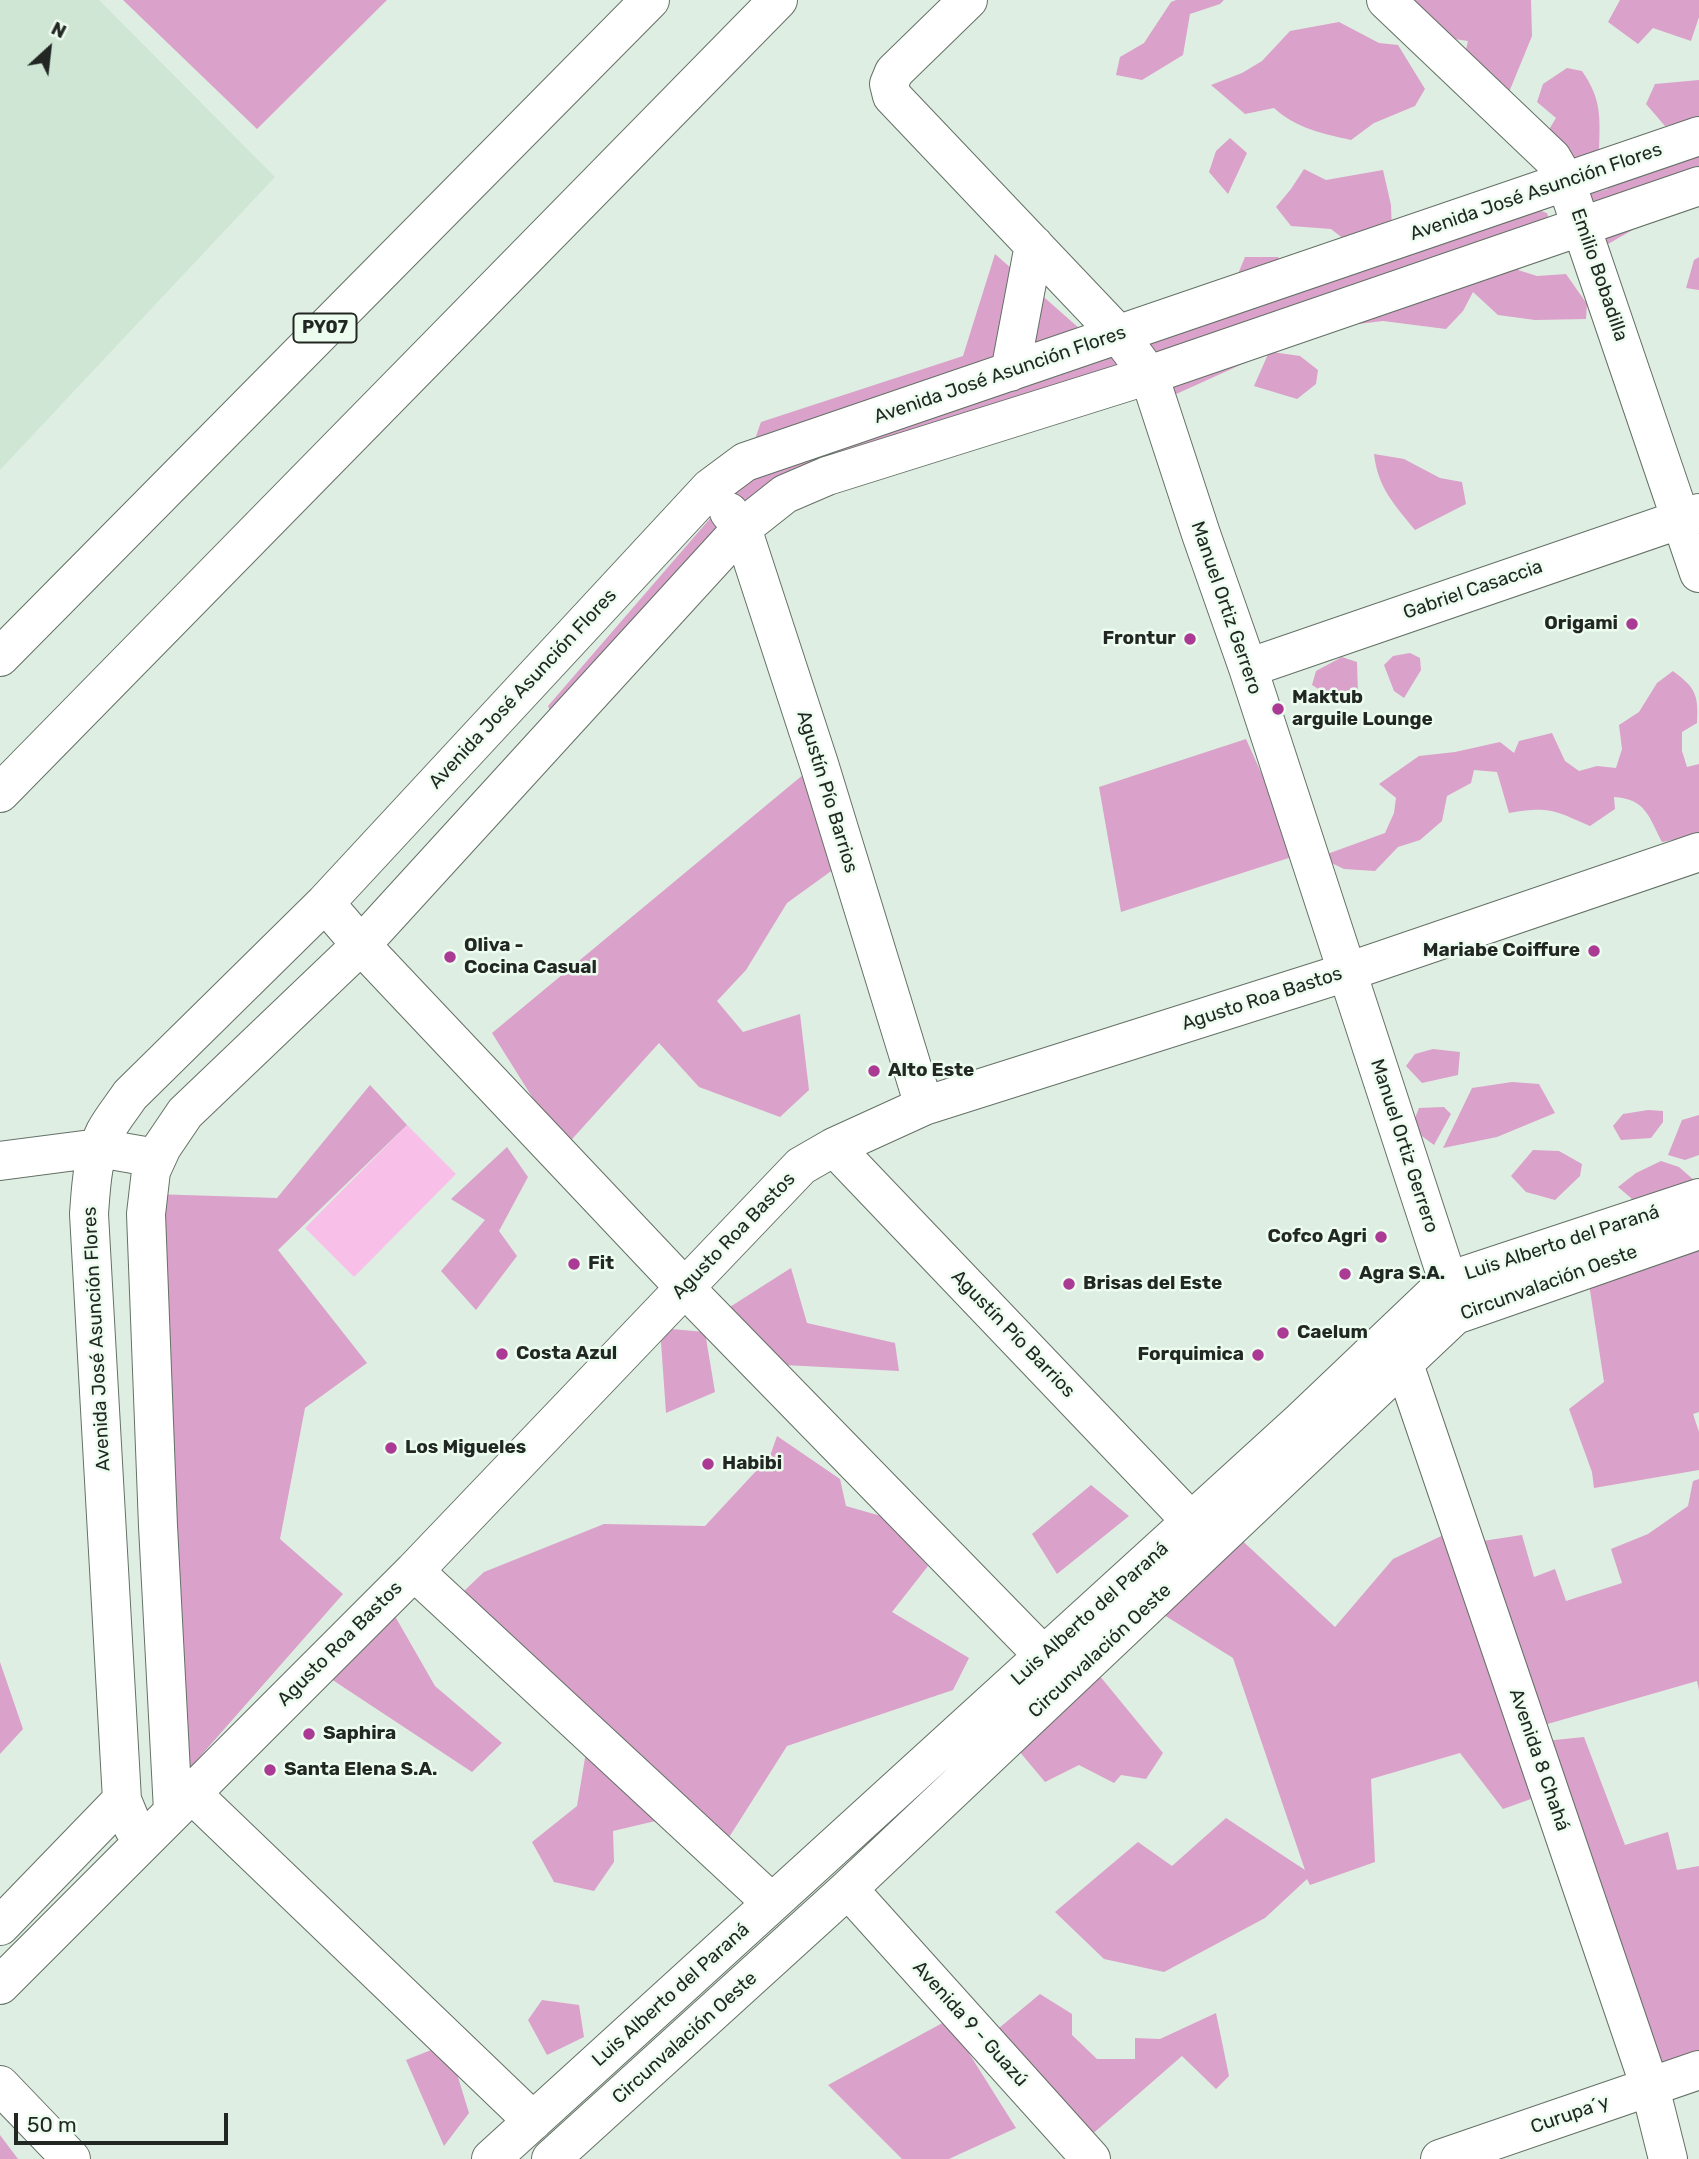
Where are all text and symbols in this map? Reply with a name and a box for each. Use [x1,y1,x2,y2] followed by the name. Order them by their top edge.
[14,14,84,84] north arrow
[47,16,70,43] text: N
[1407,138,1665,246] street label: Avenida José Asunción Flores
[1566,206,1632,344] street label: Emilio Bobadilla
[294,314,356,342] road number: PY07
[871,321,1129,429] street label: Avenida José Asunción Flores
[1186,519,1266,697] street label: Manuel Ortiz Gerrero
[1400,555,1546,625] street label: Gabriel Casaccia
[424,584,622,794] street label: Avenida José Asunción Flores
[1544,613,1618,635] place label: Origami
[1624,616,1640,632] marker: Origami
[1102,628,1176,650] place label: Frontur
[1182,631,1198,647] marker: Frontur
[1292,687,1433,731] place label: Maktub arguile Lounge
[1270,701,1286,717] marker: Maktub arguile Lounge
[791,708,863,876] street label: Agustín Pío Barrios
[464,935,597,979] place label: Oliva - Cocina Casual
[1423,940,1580,962] place label: Mariabe Coiffure
[1586,943,1602,959] marker: Mariabe Coiffure
[442,949,458,965] marker: Oliva - Cocina Casual
[1179,962,1345,1036] street label: Agusto Roa Bastos
[1365,1056,1443,1236] street label: Manuel Ortiz Gerrero
[888,1060,974,1082] place label: Alto Este
[866,1063,882,1079] marker: Alto Este
[668,1168,800,1304] street label: Agusto Roa Bastos
[1462,1201,1662,1285] street label: Luis Alberto del Paraná
[79,1206,115,1472] street label: Avenida José Asunción Flores
[1267,1226,1367,1248] place label: Cofco Agri
[1373,1229,1389,1245] marker: Cofco Agri
[1457,1240,1641,1326] street label: Circunvalación Oeste
[588,1253,614,1275] place label: Fit
[566,1256,582,1272] marker: Fit
[1359,1263,1445,1285] place label: Agra S.A.
[946,1266,1080,1402] street label: Agustín Pío Barrios
[1337,1266,1353,1282] marker: Agra S.A.
[1083,1273,1222,1295] place label: Brisas del Este
[1061,1276,1077,1292] marker: Brisas del Este
[1297,1322,1368,1344] place label: Caelum
[1275,1325,1291,1341] marker: Caelum
[516,1343,617,1365] place label: Costa Azul
[1137,1344,1244,1366] place label: Forquimica
[494,1346,510,1362] marker: Costa Azul
[1250,1347,1266,1363] marker: Forquimica
[405,1437,526,1459] place label: Los Migueles
[383,1440,399,1456] marker: Los Migueles
[722,1453,782,1475] place label: Habibi
[700,1456,716,1472] marker: Habibi
[1007,1537,1173,1691] street label: Luis Alberto del Paraná
[273,1577,407,1711] street label: Agusto Roa Bastos
[1024,1579,1176,1723] street label: Circunvalación Oeste
[1504,1686,1574,1834] street label: Avenida 8 Chahá
[323,1723,396,1745] place label: Saphira
[301,1726,317,1742] marker: Saphira
[284,1759,437,1781] place label: Santa Elena S.A.
[262,1762,278,1778] marker: Santa Elena S.A.
[588,1918,754,2072] street label: Luis Alberto del Paraná
[908,1956,1032,2092] street label: Avenida 9 - Guazú
[608,1967,762,2109] street label: Circunvalación Oeste
[1528,2091,1612,2139] street label: Curupa´y
[18,2100,231,2144] scale bar
[27,2112,77,2137] text: 50 m

